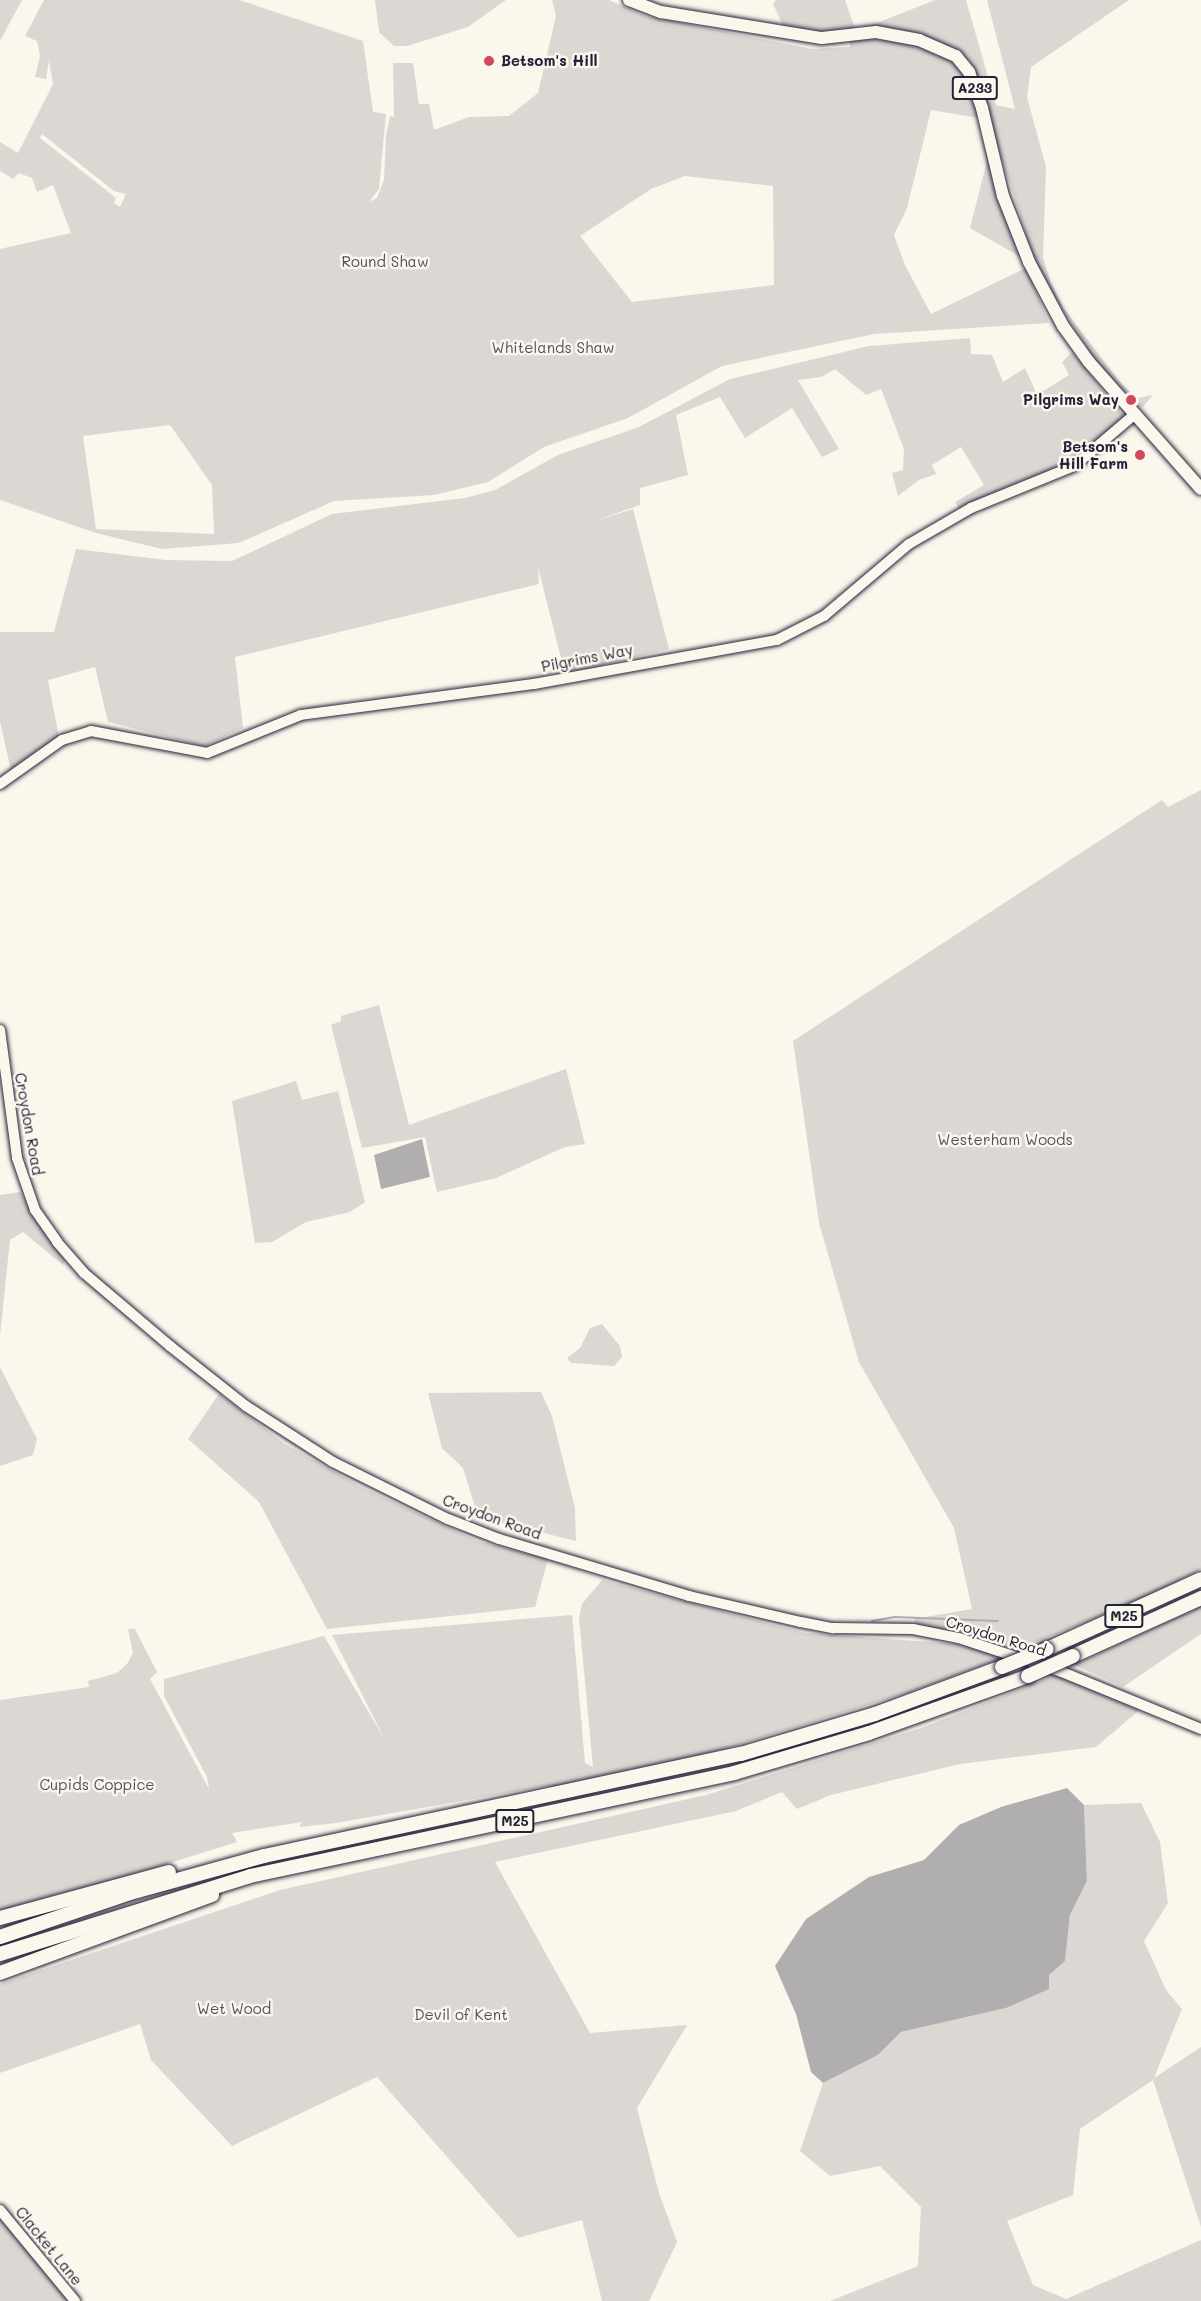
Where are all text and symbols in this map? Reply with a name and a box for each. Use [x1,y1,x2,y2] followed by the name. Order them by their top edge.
[501,52,597,70] place label: Betsom's Hill
[482,54,496,68] marker: Betsom's Hill
[951,77,999,99] road number: A233
[341,253,429,271] park label: Round Shaw
[491,339,615,357] park label: Whitelands Shaw
[1023,391,1119,409] place label: Pilgrims Way
[1124,393,1138,407] marker: Pilgrims Way
[1059,437,1128,472] place label: Betsom's Hill Farm
[1133,448,1147,462] marker: Betsom's Hill Farm
[540,640,634,676] street label: Pilgrims Way
[11,1071,47,1177] street label: Croydon Road
[937,1131,1073,1149] park label: Westerham Woods
[440,1491,544,1543] street label: Croydon Road
[1103,1605,1145,1627] road number: M25
[944,1612,1048,1660] street label: Croydon Road
[39,1776,155,1794] park label: Cupids Coppice
[494,1810,536,1832] road number: M25
[197,2000,271,2018] park label: Wet Wood
[414,2006,508,2024] park label: Devil of Kent
[12,2203,86,2289] street label: Clacket Lane

